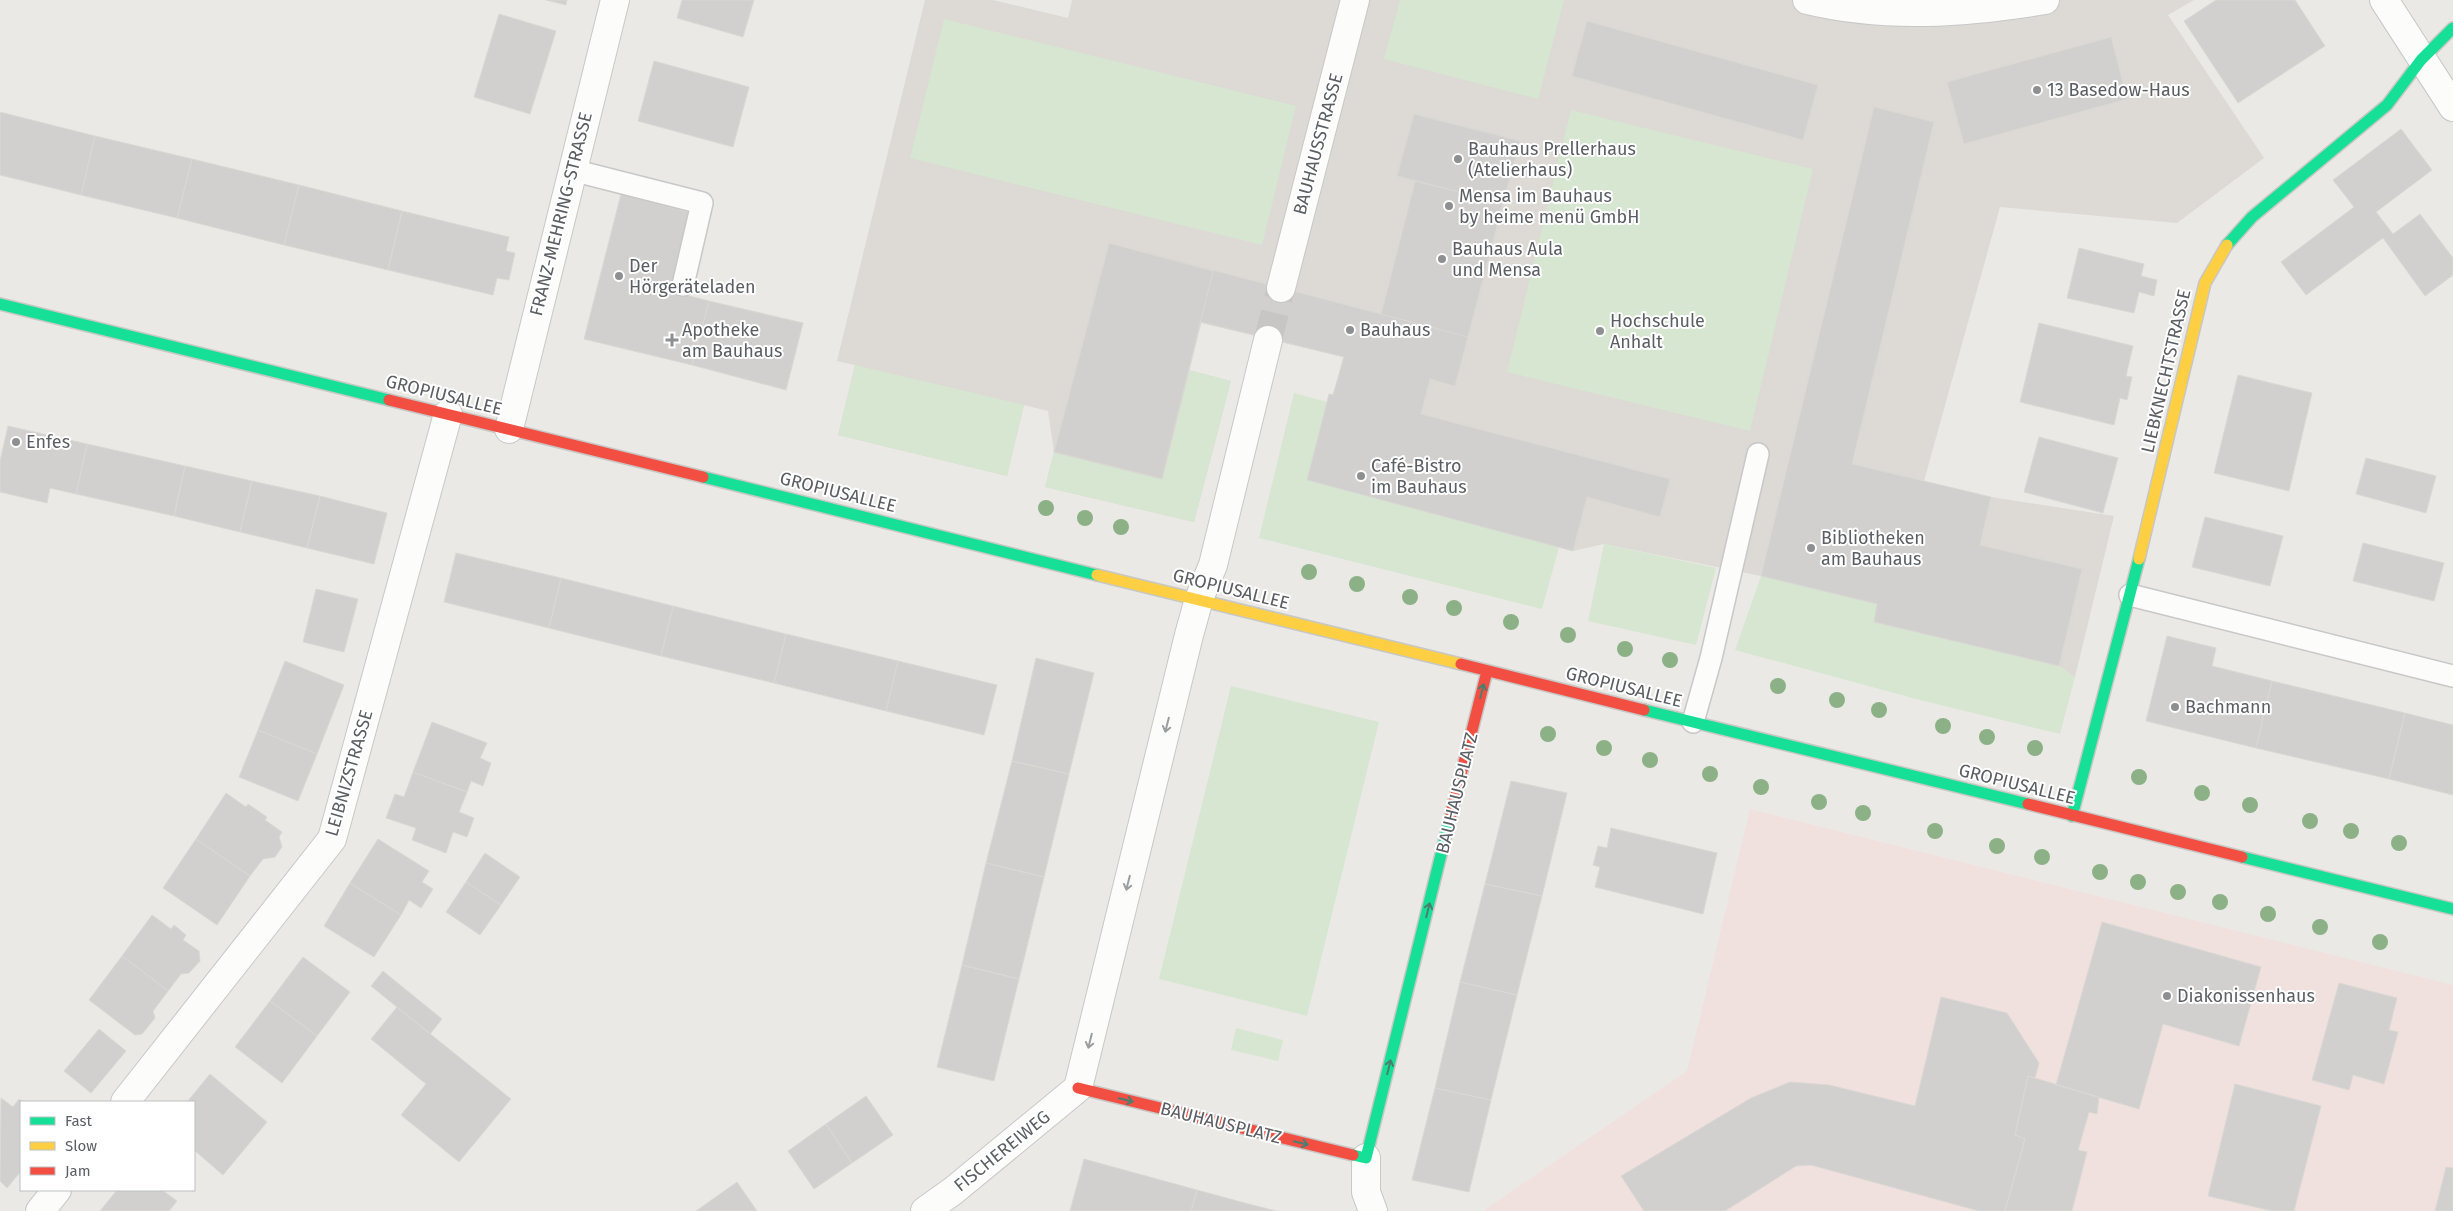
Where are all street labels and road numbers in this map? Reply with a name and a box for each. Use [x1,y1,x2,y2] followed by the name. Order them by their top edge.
[1289,71,1347,217] street label: BAUHAUSSTRASSE
[525,110,597,318] street label: FRANZ-MEHRING-STRASSE
[2136,287,2196,455] street label: LIEBKNECHTSTRASSE
[383,370,505,420] street label: GROPIUSALLEE
[777,467,899,517] street label: GROPIUSALLEE
[1170,564,1292,614] street label: GROPIUSALLEE
[1563,662,1685,712] street label: GROPIUSALLEE
[320,707,378,839] street label: LEIBNIZSTRASSE
[1431,730,1483,856] street label: BAUHAUSPLATZ
[1956,759,2078,809] street label: GROPIUSALLEE
[1158,1097,1284,1149] street label: BAUHAUSPLATZ
[949,1106,1055,1196] street label: FISCHEREIWEG

